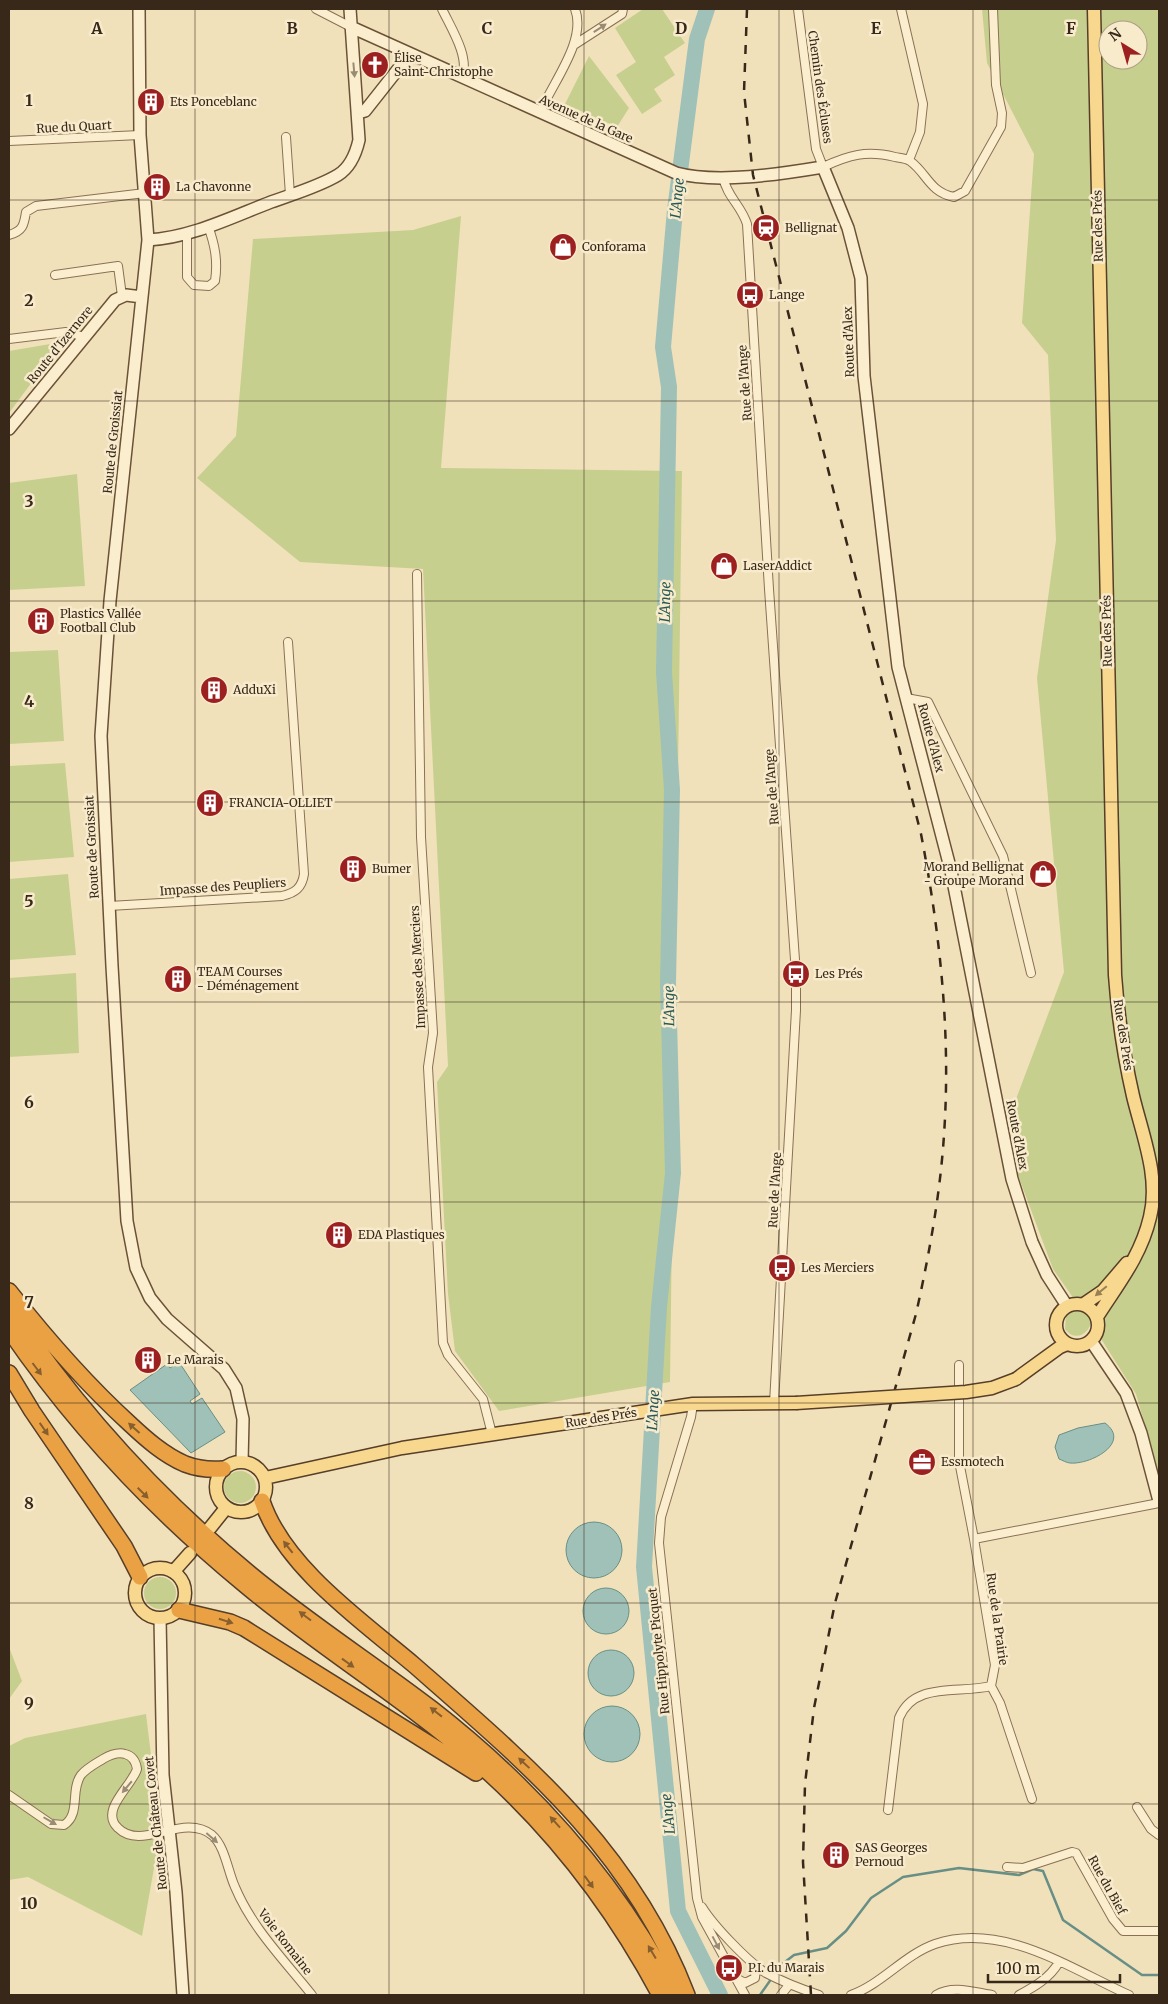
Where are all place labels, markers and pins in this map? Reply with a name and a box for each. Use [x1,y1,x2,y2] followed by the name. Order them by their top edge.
[360,50,390,80] church icon: Élise Saint-Christophe
[394,50,493,79] place label: Élise Saint-Christophe
[136,87,166,117] building icon: Ets Ponceblanc
[170,94,257,109] place label: Ets Ponceblanc
[142,172,172,202] building icon: La Chavonne
[176,179,251,194] place label: La Chavonne
[751,213,781,243] station icon: Bellignat
[785,220,838,235] place label: Bellignat
[548,232,578,262] shop icon: Conforama
[582,239,647,254] place label: Conforama
[735,280,765,310] bus stop icon: Lange
[769,287,805,302] place label: Lange
[709,551,739,581] shop icon: LaserAddict
[743,558,812,573] place label: LaserAddict
[26,606,56,636] building icon: Plastics Vallée Football Club
[60,606,141,635] place label: Plastics Vallée Football Club
[199,675,229,705] building icon: AdduXi
[232,682,276,697] place label: AdduXi
[195,788,225,818] building icon: FRANCIA-OLLIET
[229,795,333,810] place label: FRANCIA-OLLIET
[338,854,368,884] building icon: Bumer
[923,859,1024,888] place label: Morand Bellignat - Groupe Morand
[1028,859,1058,889] shop icon: Morand Bellignat - Groupe Morand
[372,861,412,876] place label: Bumer
[781,959,811,989] bus stop icon: Les Prés
[163,964,193,994] building icon: TEAM Courses - Déménagement
[197,964,299,993] place label: TEAM Courses - Déménagement
[815,966,863,981] place label: Les Prés
[324,1220,354,1250] building icon: EDA Plastiques
[358,1227,445,1242] place label: EDA Plastiques
[767,1253,797,1283] bus stop icon: Les Merciers
[801,1260,874,1275] place label: Les Merciers
[133,1345,163,1375] building icon: Le Marais
[167,1352,224,1367] place label: Le Marais
[907,1447,937,1477] office icon: Essmotech
[941,1454,1004,1469] place label: Essmotech
[821,1840,851,1870] building icon: SAS Georges Pernoud
[855,1840,928,1869] place label: SAS Georges Pernoud
[714,1953,744,1983] bus stop icon: P.I. du Marais
[748,1960,825,1975] place label: P.I. du Marais

